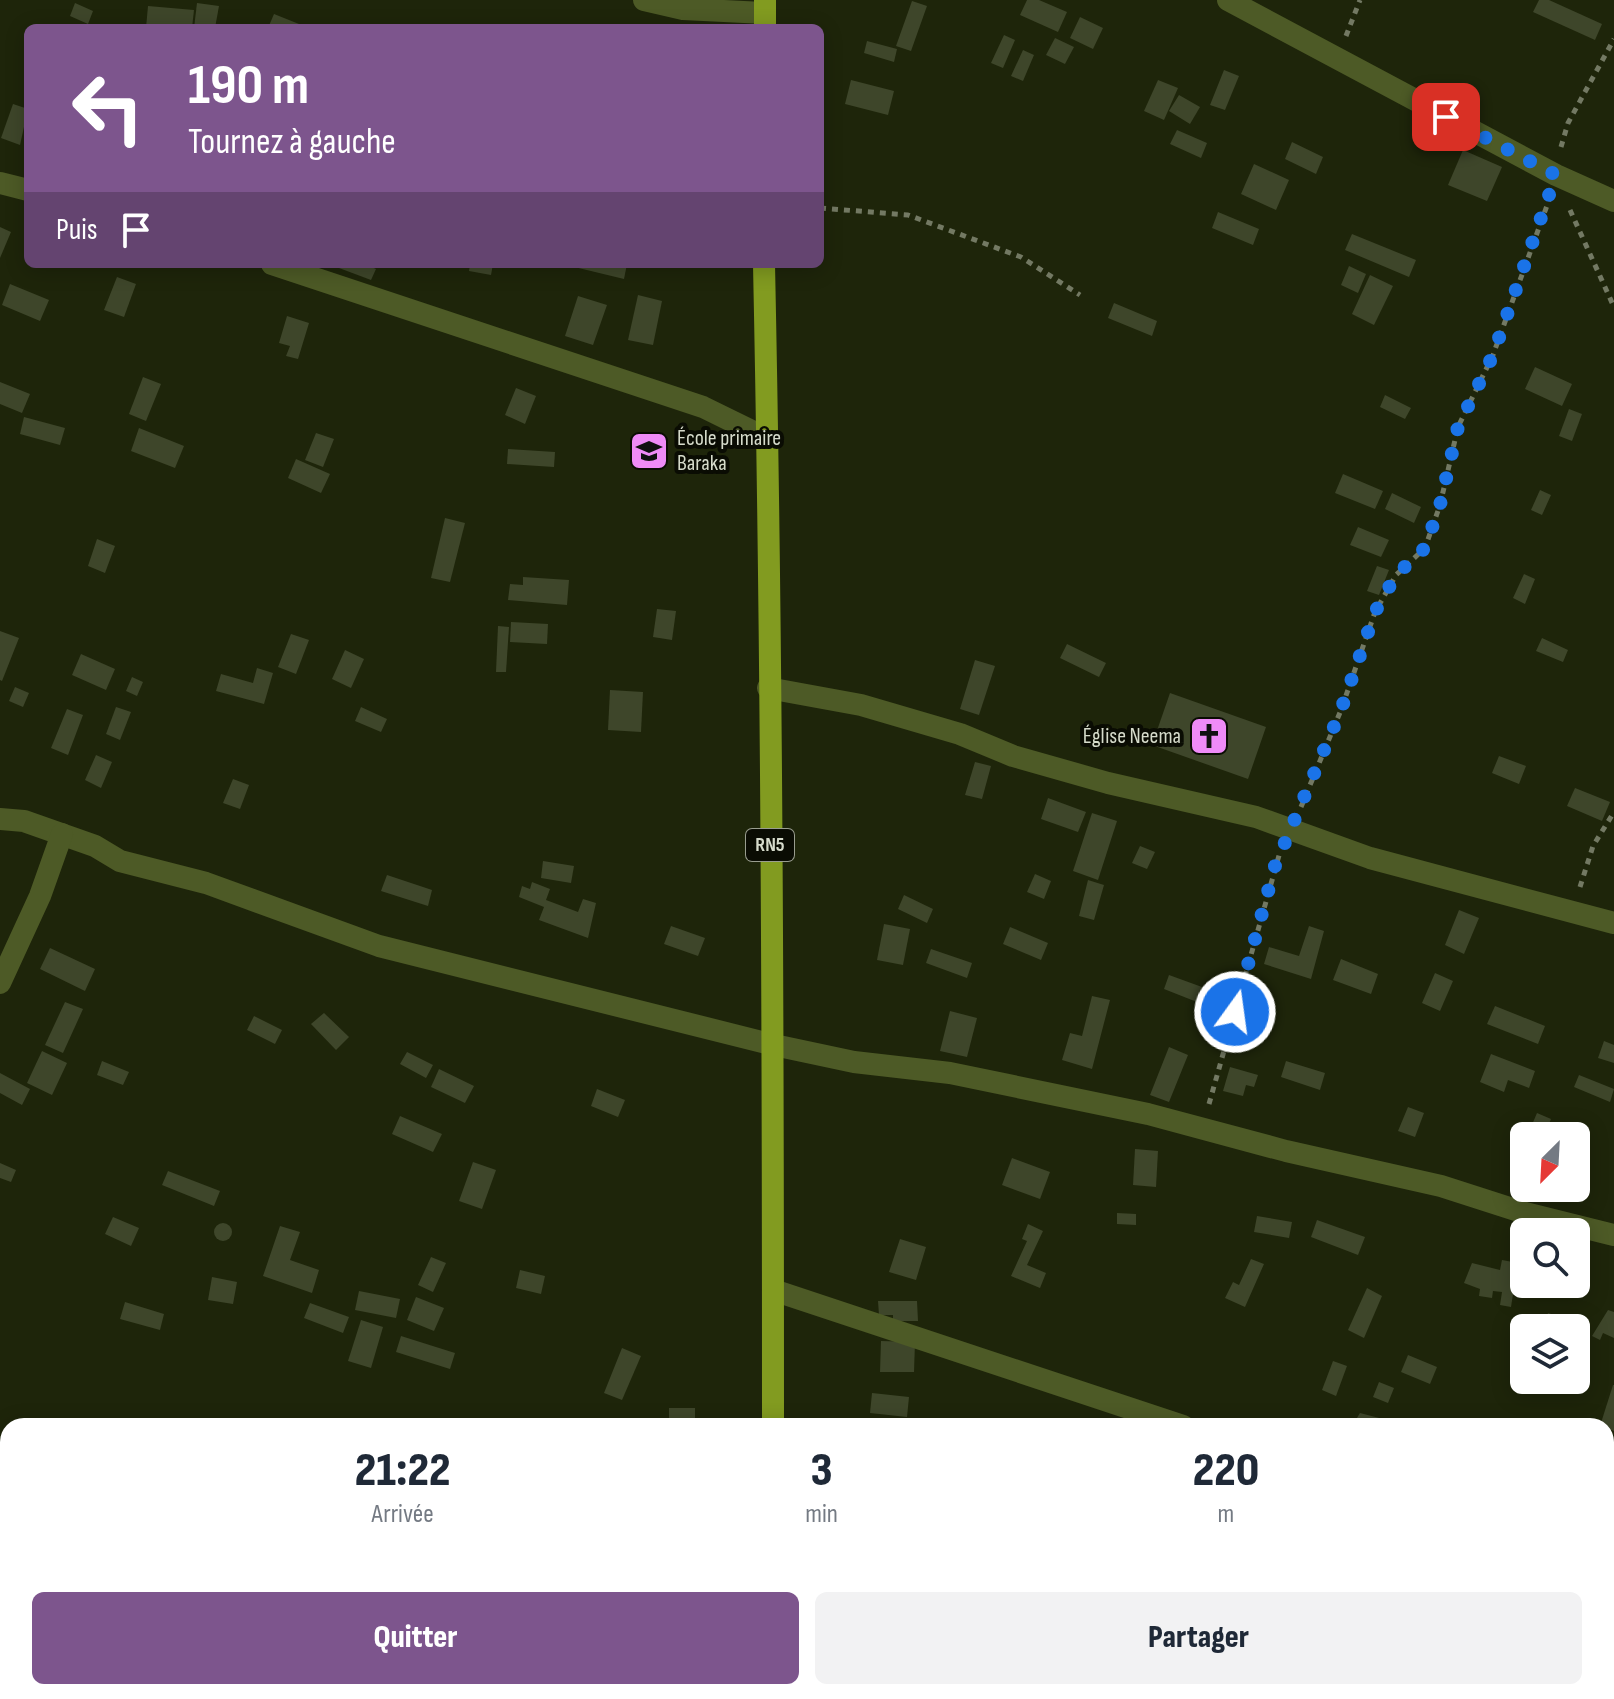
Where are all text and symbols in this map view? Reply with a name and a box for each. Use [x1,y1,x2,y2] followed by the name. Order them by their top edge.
[188,53,309,120] text: 190 m
[56,56,160,160] icon: left
[1412,83,1480,151] pin
[1424,95,1468,139] icon: arrive
[188,121,396,164] text: Tournez à gauche
[114,208,158,252] icon: arrive
[56,212,98,248] text: Puis
[677,425,781,477] place label: École primaire Baraka
[628,430,670,472] school or university icon: École primaire Baraka
[1188,715,1230,757] church icon: Église Neema
[1083,723,1181,750] place label: Église Neema
[746,829,794,861] road number: RN5
[1193,970,1277,1054] position arrow
[1510,1122,1590,1202] north arrow
[1510,1122,1590,1394] map controls
[1510,1218,1590,1298] button: search
[1510,1314,1590,1394] button: layers
[355,1442,451,1499] text: 21:22
[811,1442,833,1499] text: 3
[1193,1442,1259,1499] text: 220
[372,1499,434,1530] text: Arrivée
[805,1499,838,1530] text: min
[1218,1499,1234,1530] text: m
[32,1592,799,1684] button: Quitter
[815,1592,1582,1684] button: Partager

